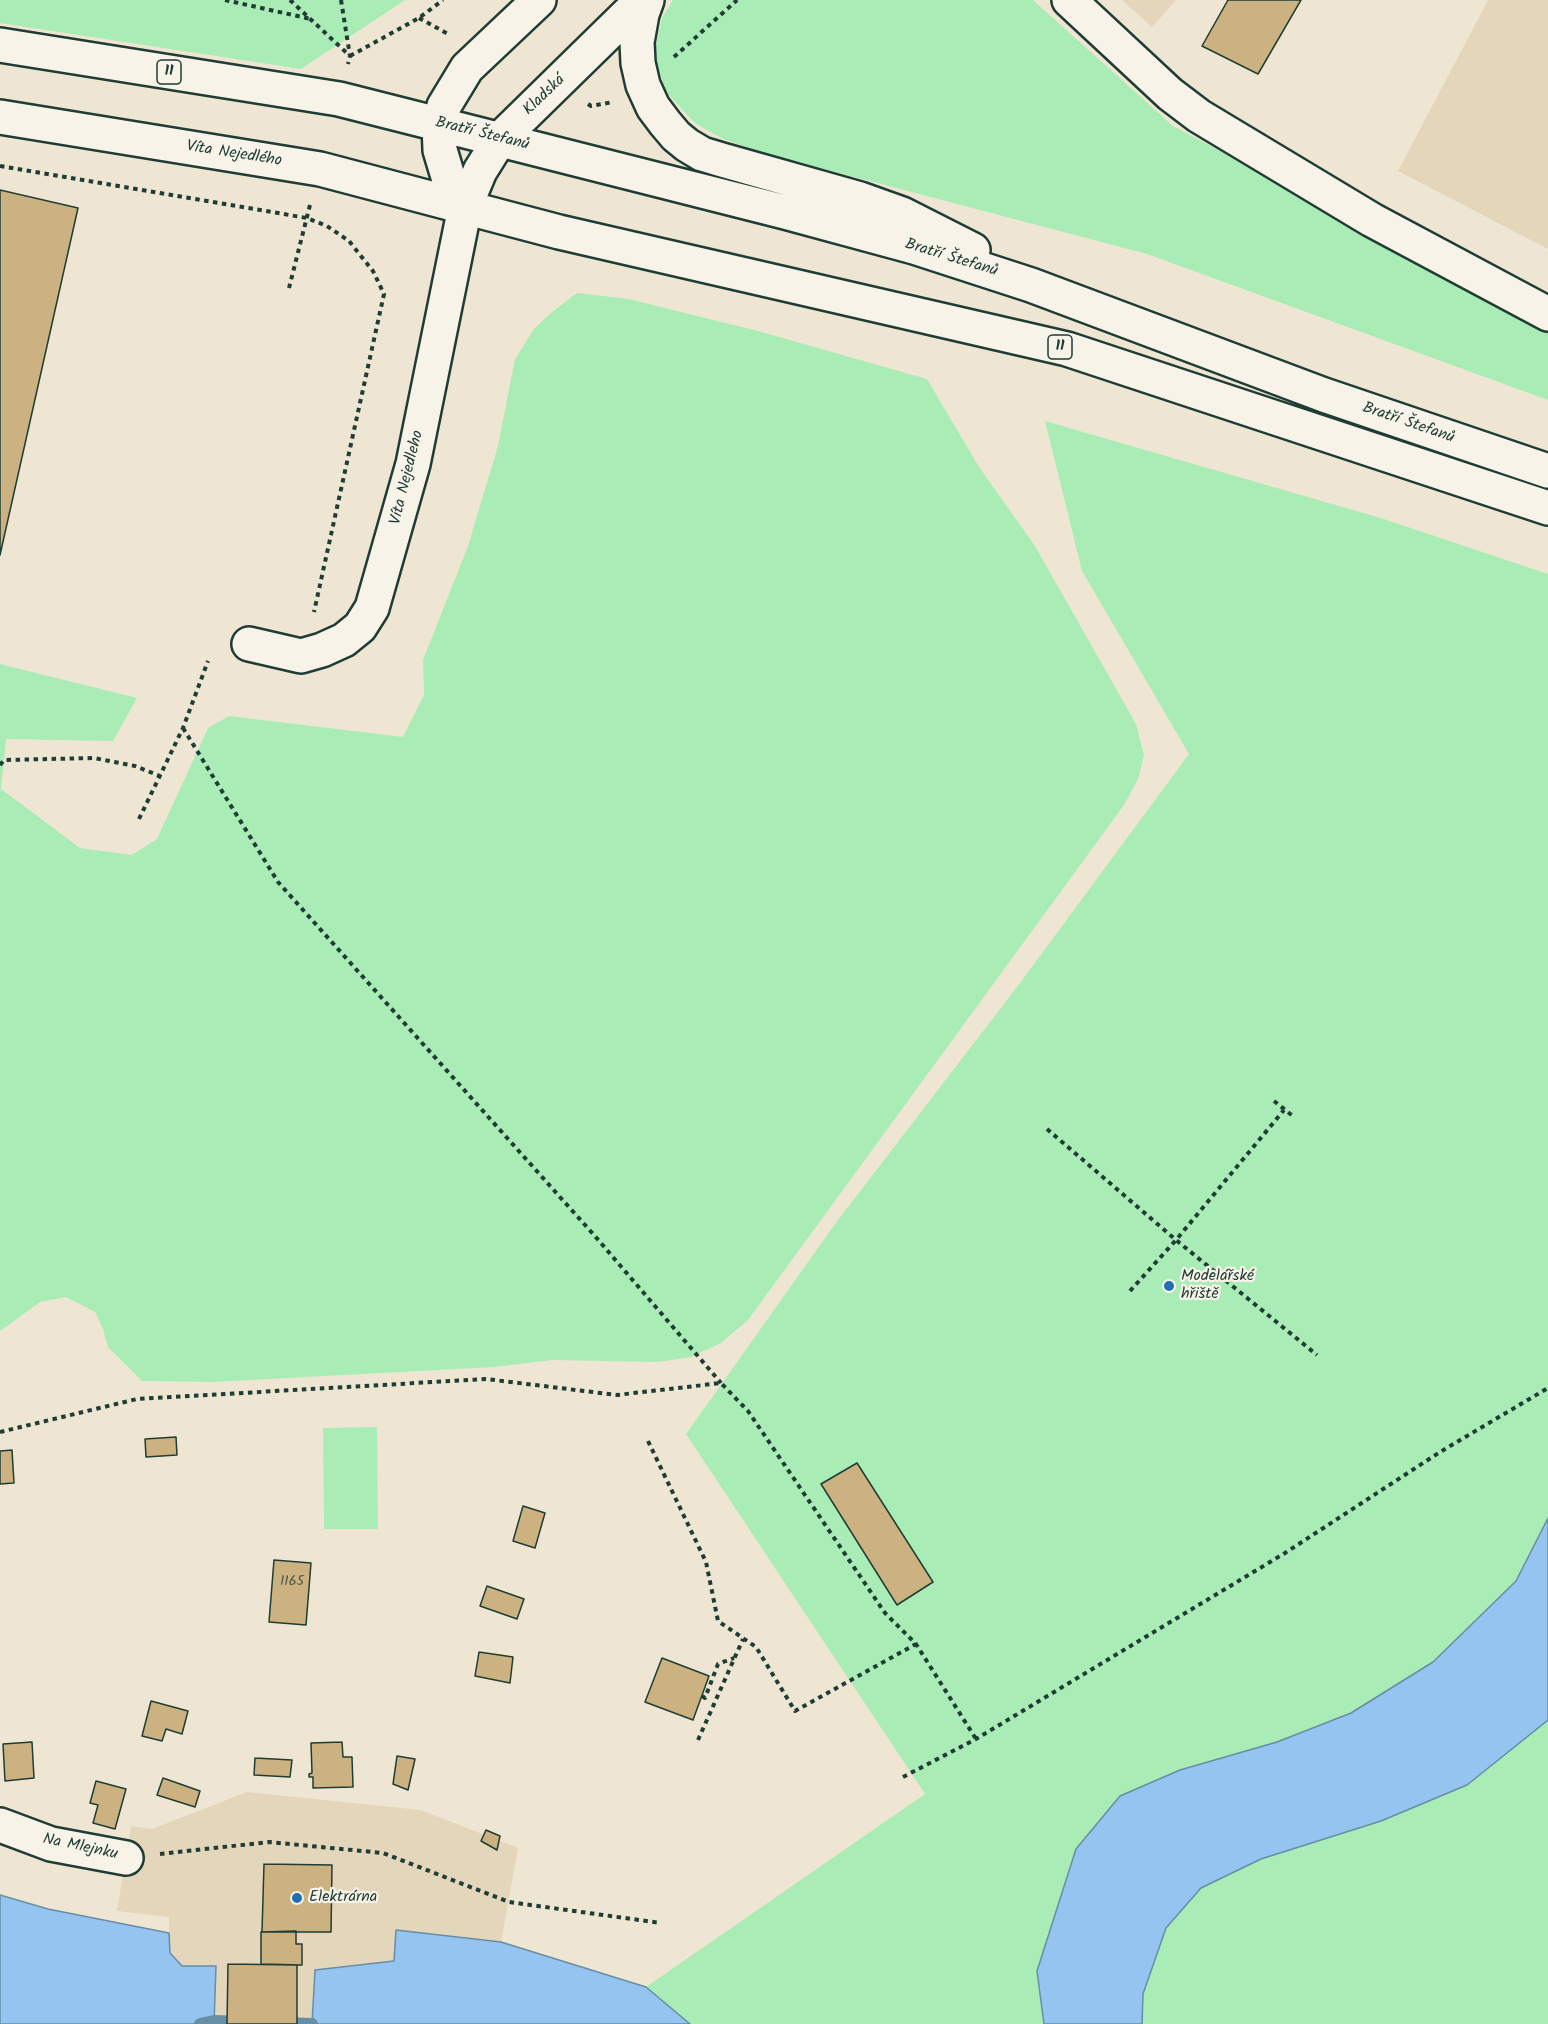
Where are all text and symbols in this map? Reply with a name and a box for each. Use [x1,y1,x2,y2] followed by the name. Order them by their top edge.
[157,60,181,84] road number: 11
[520,71,570,121] street label: Kladská
[433,114,531,156] street label: Bratří Štefanů
[185,138,283,172] street label: Víta Nejedlého
[902,236,1000,282] street label: Bratří Štefanů
[1048,335,1072,359] road number: 11
[1359,399,1457,449] street label: Bratří Štefanů
[387,429,429,527] street label: Víta Nejedleho
[1181,1267,1254,1305] place label: Modelářské hřiště
[1162,1279,1176,1293] marker: Modelářské hřiště
[280,1575,304,1591] house number: 1165
[41,1831,119,1865] street label: Na Mlejnku
[309,1888,377,1908] place label: Elektrárna
[290,1891,304,1905] marker: Elektrárna

